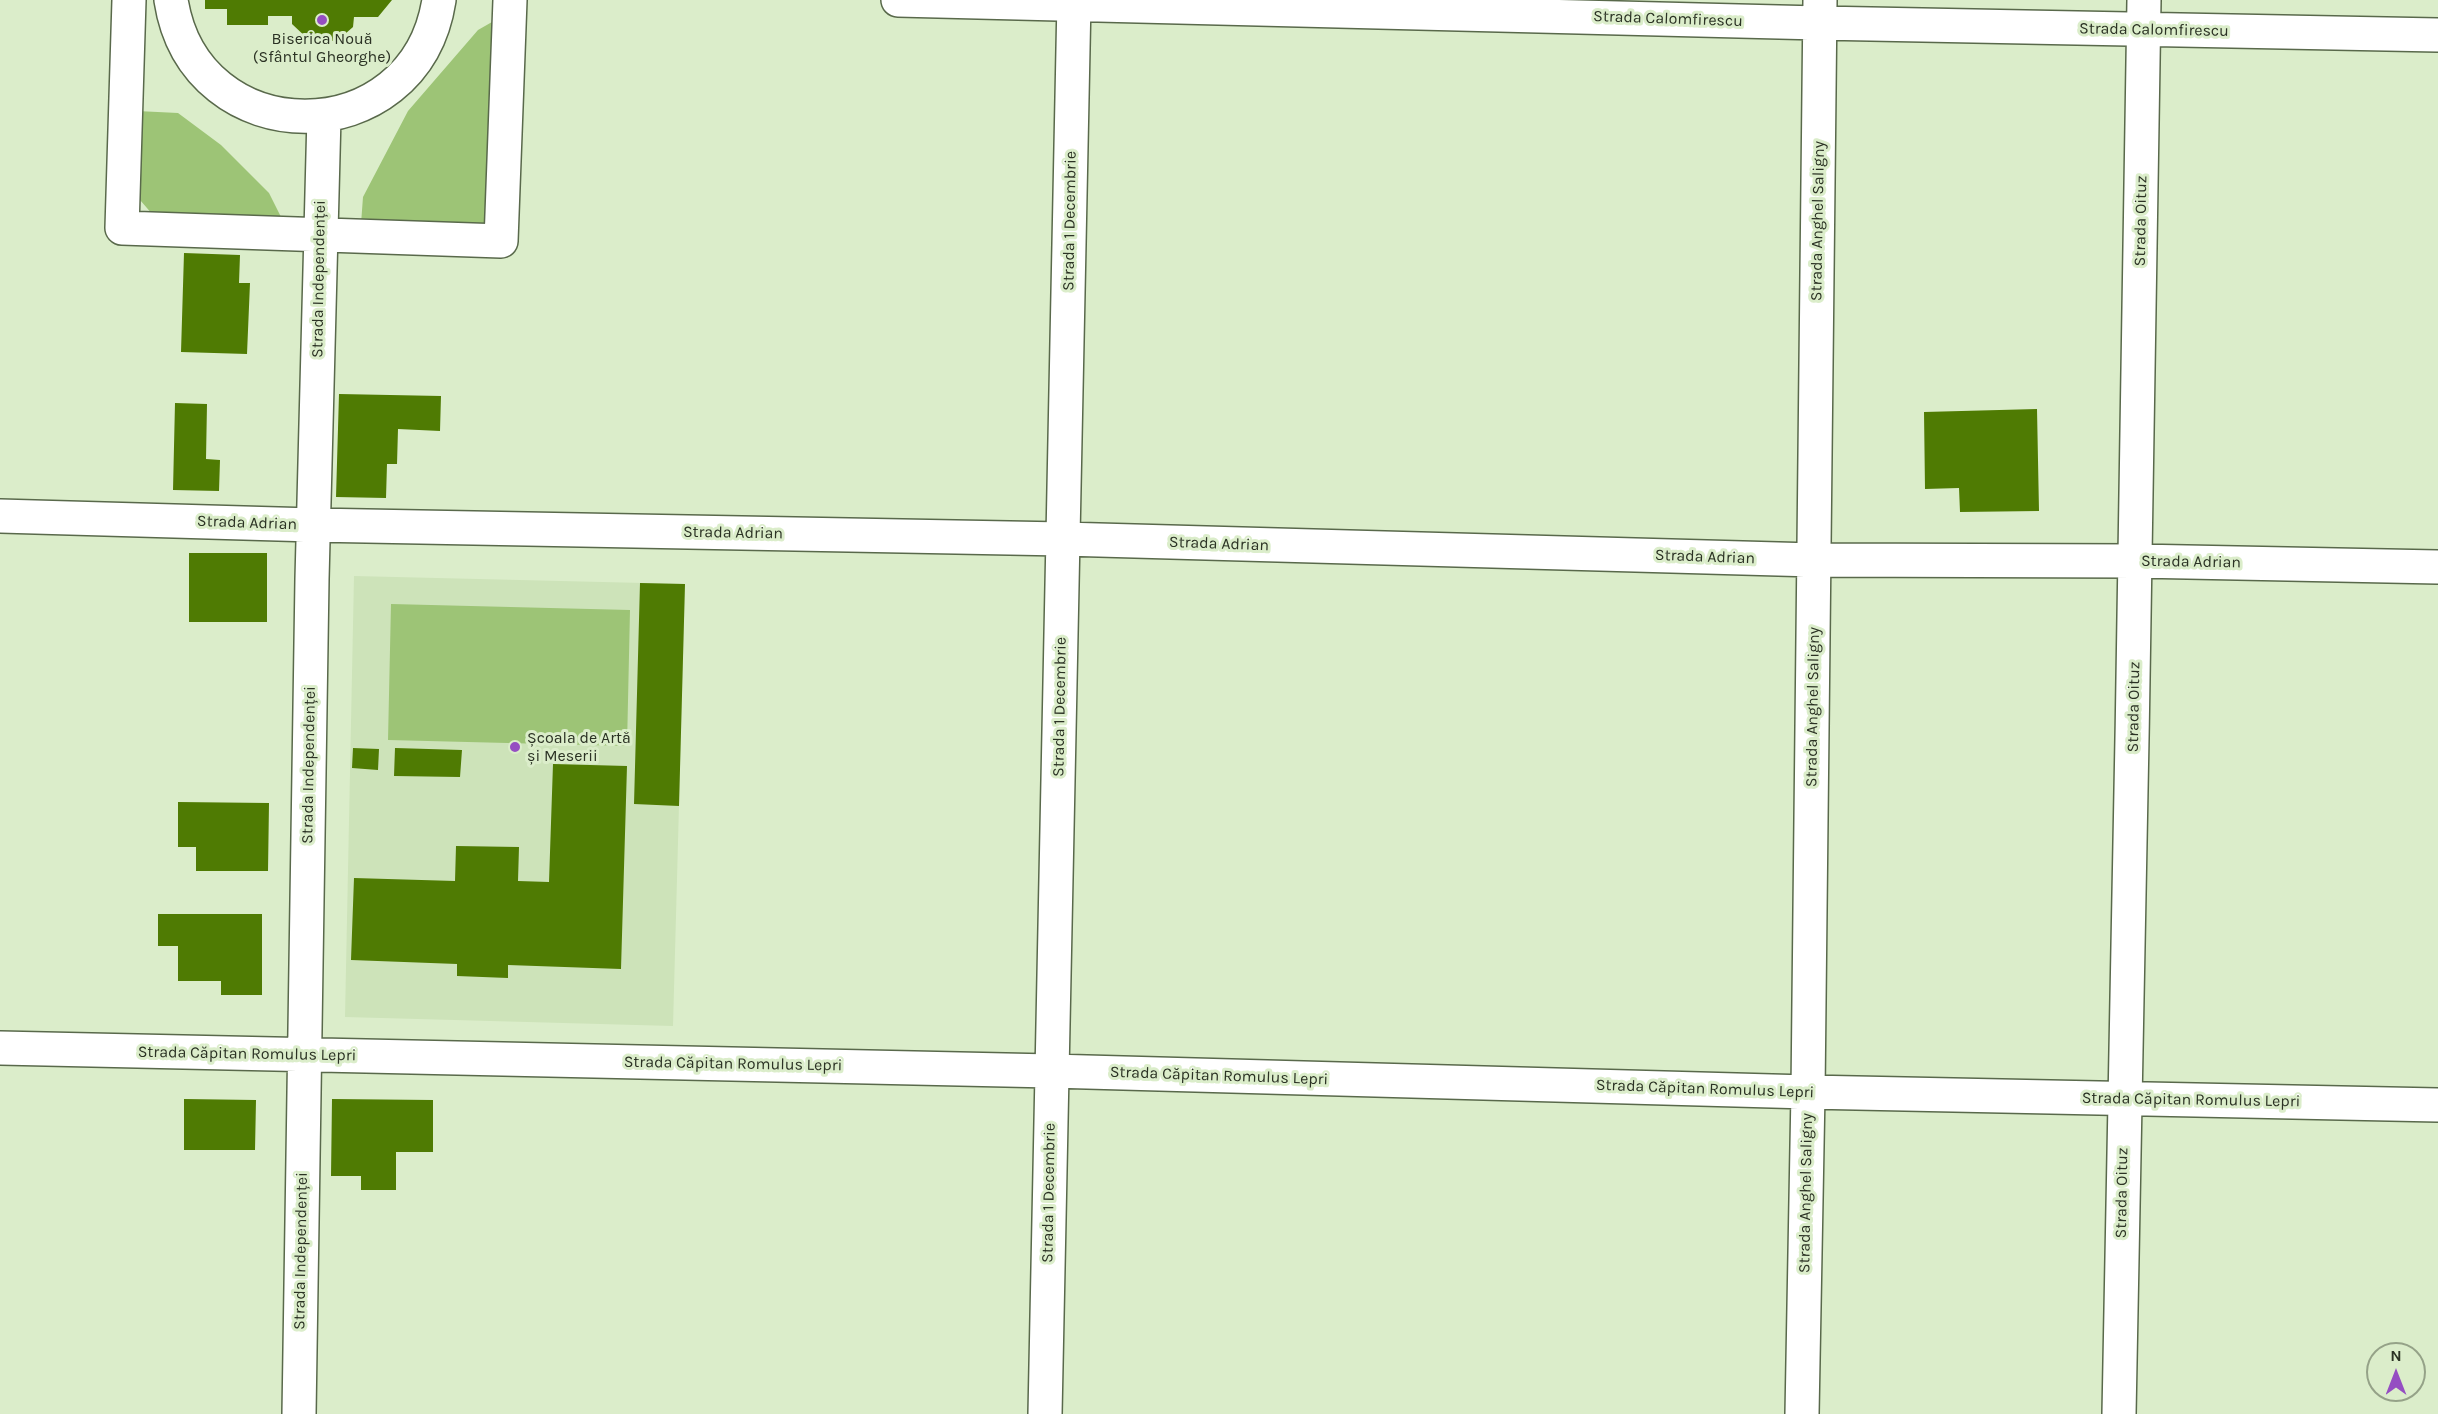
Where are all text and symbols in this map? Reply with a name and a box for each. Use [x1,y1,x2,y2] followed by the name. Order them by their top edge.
[1593,7,1743,31] street label: Strada Calomfirescu
[315,13,329,27] marker: Biserica Nouă (Sfântul Gheorghe)
[2079,19,2229,41] street label: Strada Calomfirescu
[253,29,391,67] place label: Biserica Nouă (Sfântul Gheorghe)
[1807,141,1829,301] street label: Strada Anghel Saligny
[1059,151,1081,291] street label: Strada 1 Decembrie
[2131,175,2151,267] street label: Strada Oituz
[308,200,330,358] street label: Strada Independenței
[197,512,297,534] street label: Strada Adrian
[683,523,783,543] street label: Strada Adrian
[1169,533,1269,555] street label: Strada Adrian
[1655,546,1755,568] street label: Strada Adrian
[2141,552,2241,572] street label: Strada Adrian
[1802,627,1824,787] street label: Strada Anghel Saligny
[1049,637,1071,777] street label: Strada 1 Decembrie
[2124,661,2144,753] street label: Strada Oituz
[298,686,320,844] street label: Strada Independenței
[527,728,631,766] place label: Școala de Artă și Meserii
[508,740,522,754] marker: Școala de Artă și Meserii
[138,1042,356,1066] street label: Strada Căpitan Romulus Lepri
[624,1052,842,1076] street label: Strada Căpitan Romulus Lepri
[1109,1063,1329,1089] street label: Strada Căpitan Romulus Lepri
[1595,1076,1815,1102] street label: Strada Căpitan Romulus Lepri
[2082,1088,2300,1112] street label: Strada Căpitan Romulus Lepri
[1795,1113,1817,1273] street label: Strada Anghel Saligny
[1038,1123,1060,1263] street label: Strada 1 Decembrie
[2112,1147,2132,1239] street label: Strada Oituz
[290,1172,312,1330] street label: Strada Independenței
[2366,1342,2426,1402] north arrow
[2390,1346,2402,1365] text: N

